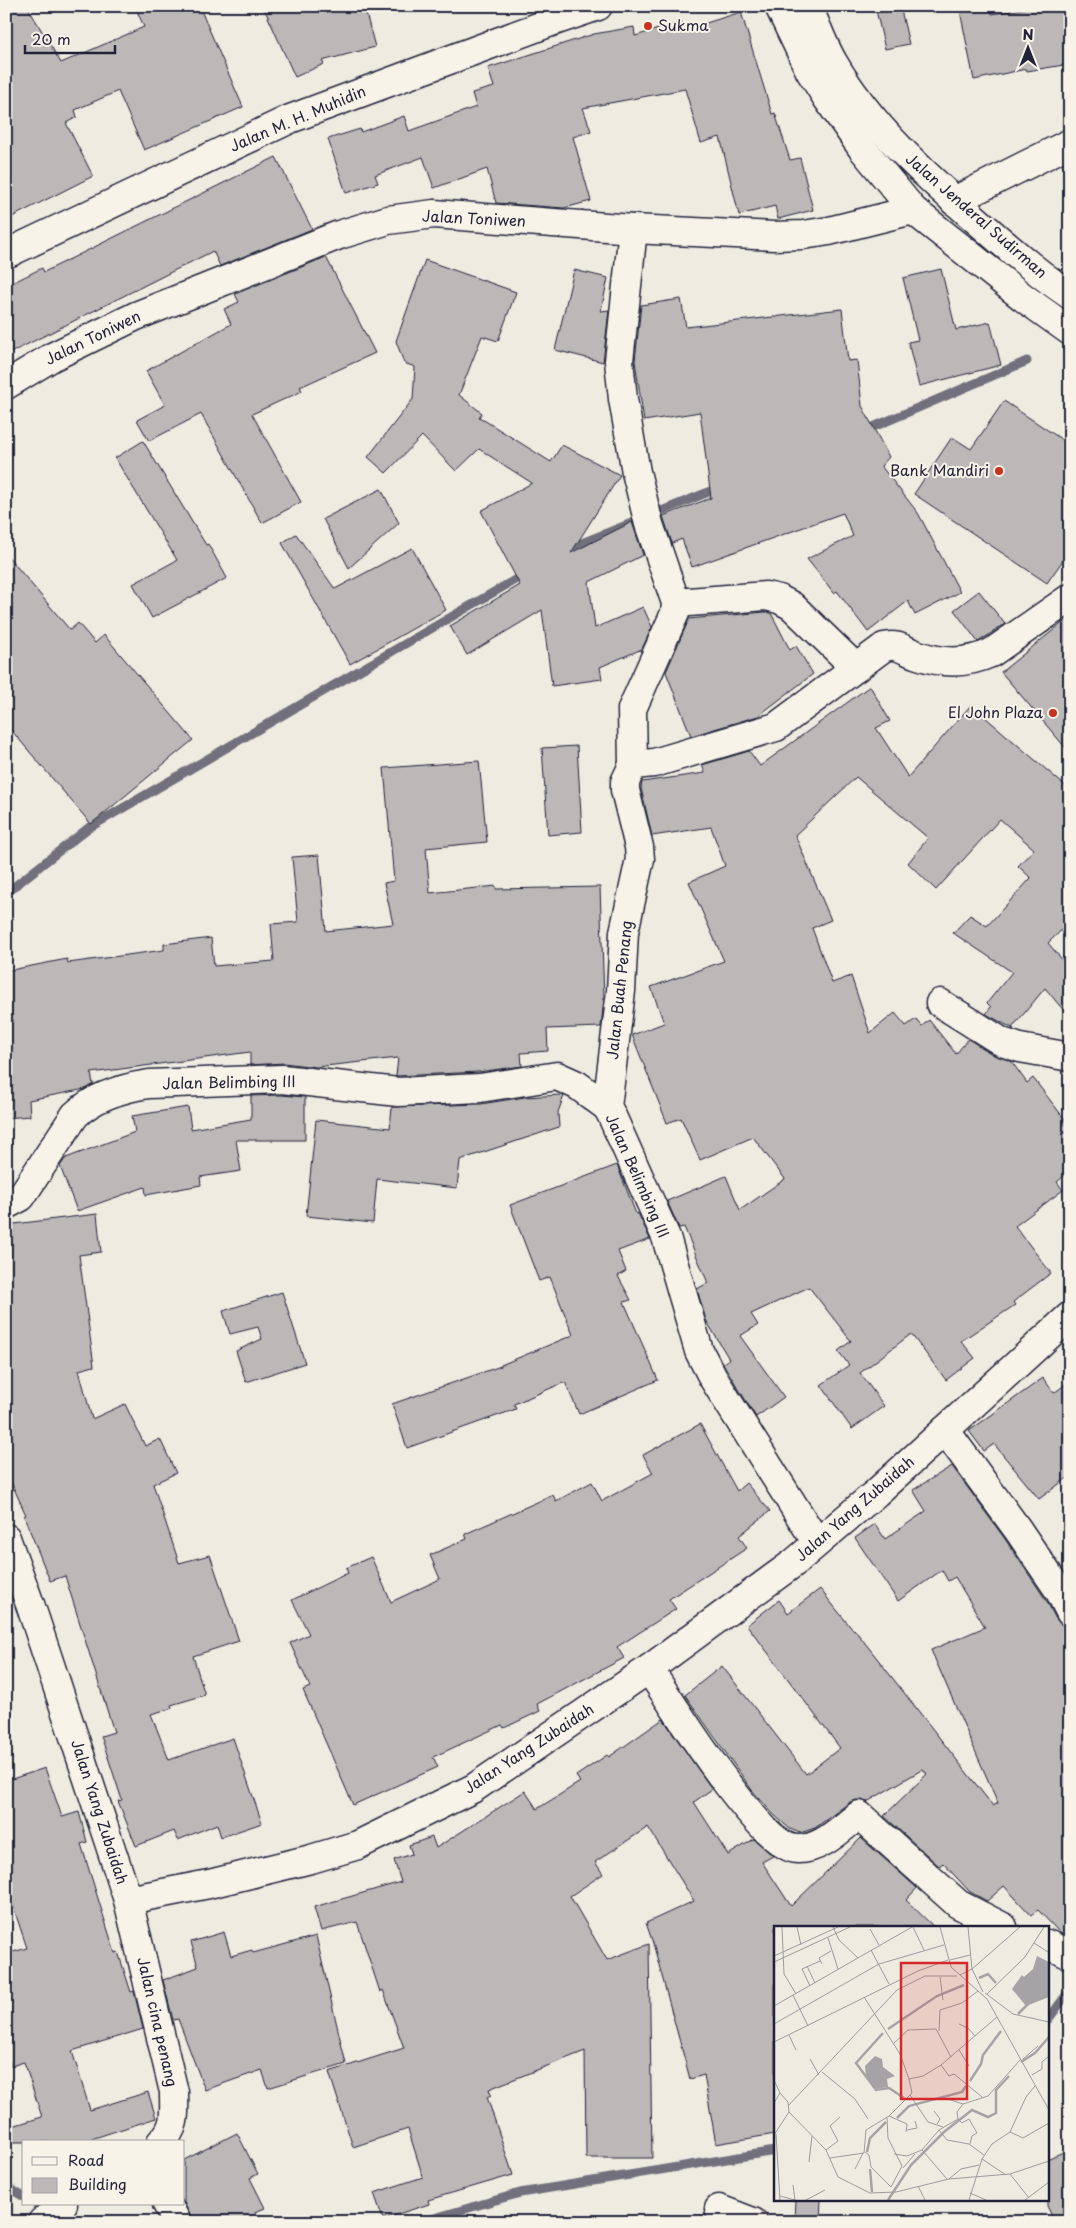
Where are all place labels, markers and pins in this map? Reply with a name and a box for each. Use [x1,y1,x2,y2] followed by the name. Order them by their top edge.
[658,13,709,36] place label: Sukma
[642,20,654,32] marker: Sukma
[890,458,989,481] place label: Bank Mandiri
[993,465,1005,477] marker: Bank Mandiri
[948,700,1044,723] place label: El John Plaza
[1047,707,1059,719] marker: El John Plaza

